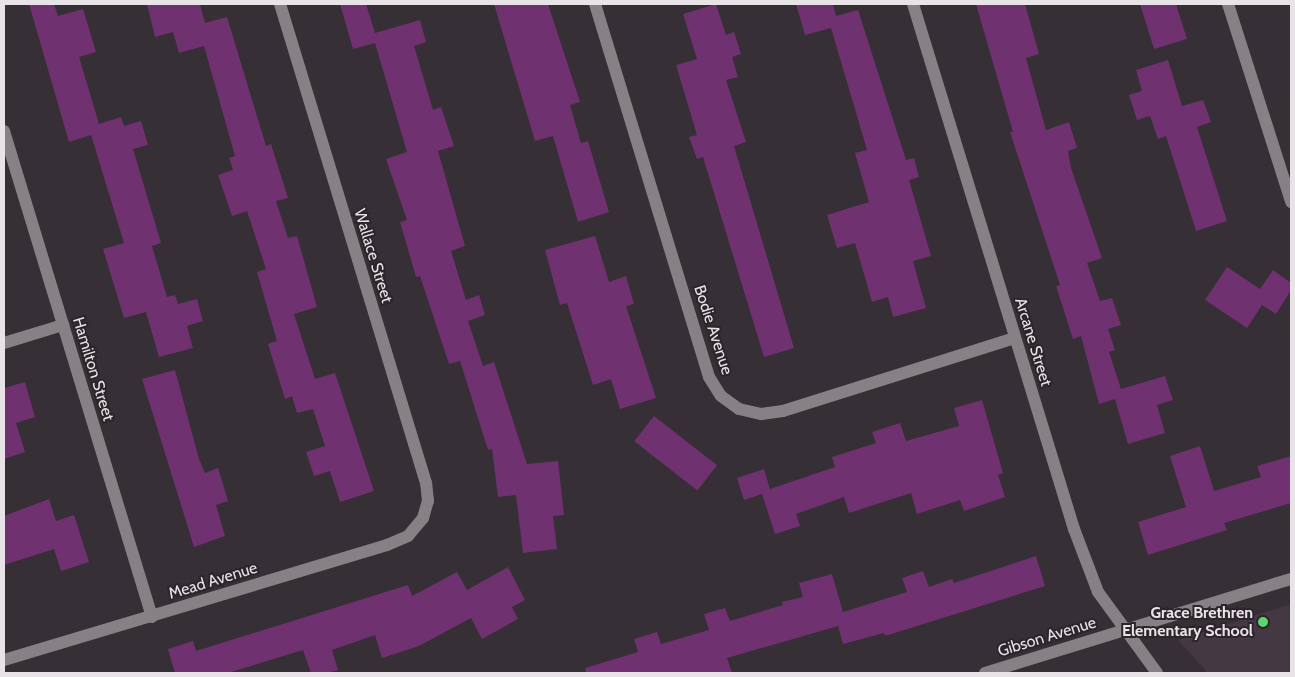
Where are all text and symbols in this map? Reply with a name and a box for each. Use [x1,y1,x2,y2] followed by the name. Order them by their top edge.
[350,207,396,305] street label: Wallace Street
[689,283,737,377] street label: Bodie Avenue
[1010,295,1056,389] street label: Arcane Street
[68,315,118,423] street label: Hamilton Street
[166,558,260,604] street label: Mead Avenue
[1122,603,1253,641] place label: Grace Brethren Elementary School
[996,613,1098,661] street label: Gibson Avenue
[1257,616,1269,628] marker: Grace Brethren Elementary School

